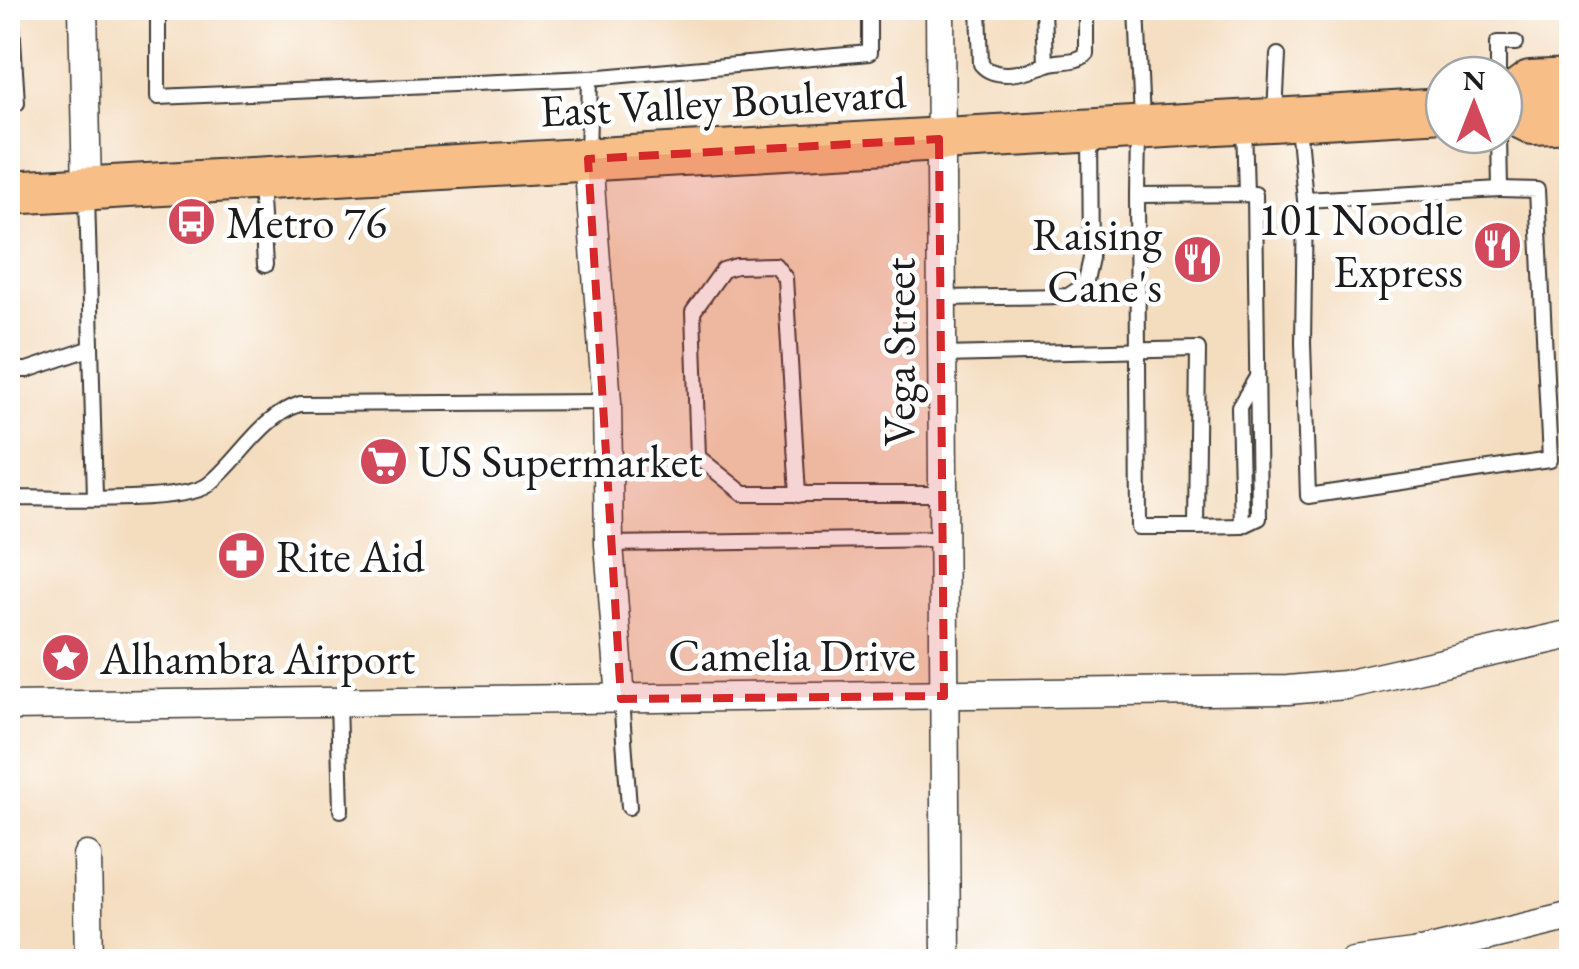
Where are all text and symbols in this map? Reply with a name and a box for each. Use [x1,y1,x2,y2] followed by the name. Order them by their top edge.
[1424,55,1524,155] north arrow
[538,62,908,140] street label: East Valley Boulevard
[1463,62,1486,98] text: N
[1258,190,1463,300] place label: 101 Noodle Express
[226,193,387,251] place label: Metro 76
[165,196,217,248] bus stop icon: Metro 76
[1032,205,1162,315] place label: Raising Cane's
[1472,219,1524,271] restaurant icon: 101 Noodle Express
[1171,234,1223,286] restaurant icon: Raising Cane's
[870,258,928,446] street label: Vega Street
[418,432,703,490] place label: US Supermarket
[357,435,409,487] supermarket icon: US Supermarket
[276,527,425,585] place label: Rite Aid
[215,530,267,582] pharmacy icon: Rite Aid
[668,626,916,684] street label: Camelia Drive
[99,629,415,687] place label: Alhambra Airport
[39,632,91,684] place icon: Alhambra Airport

